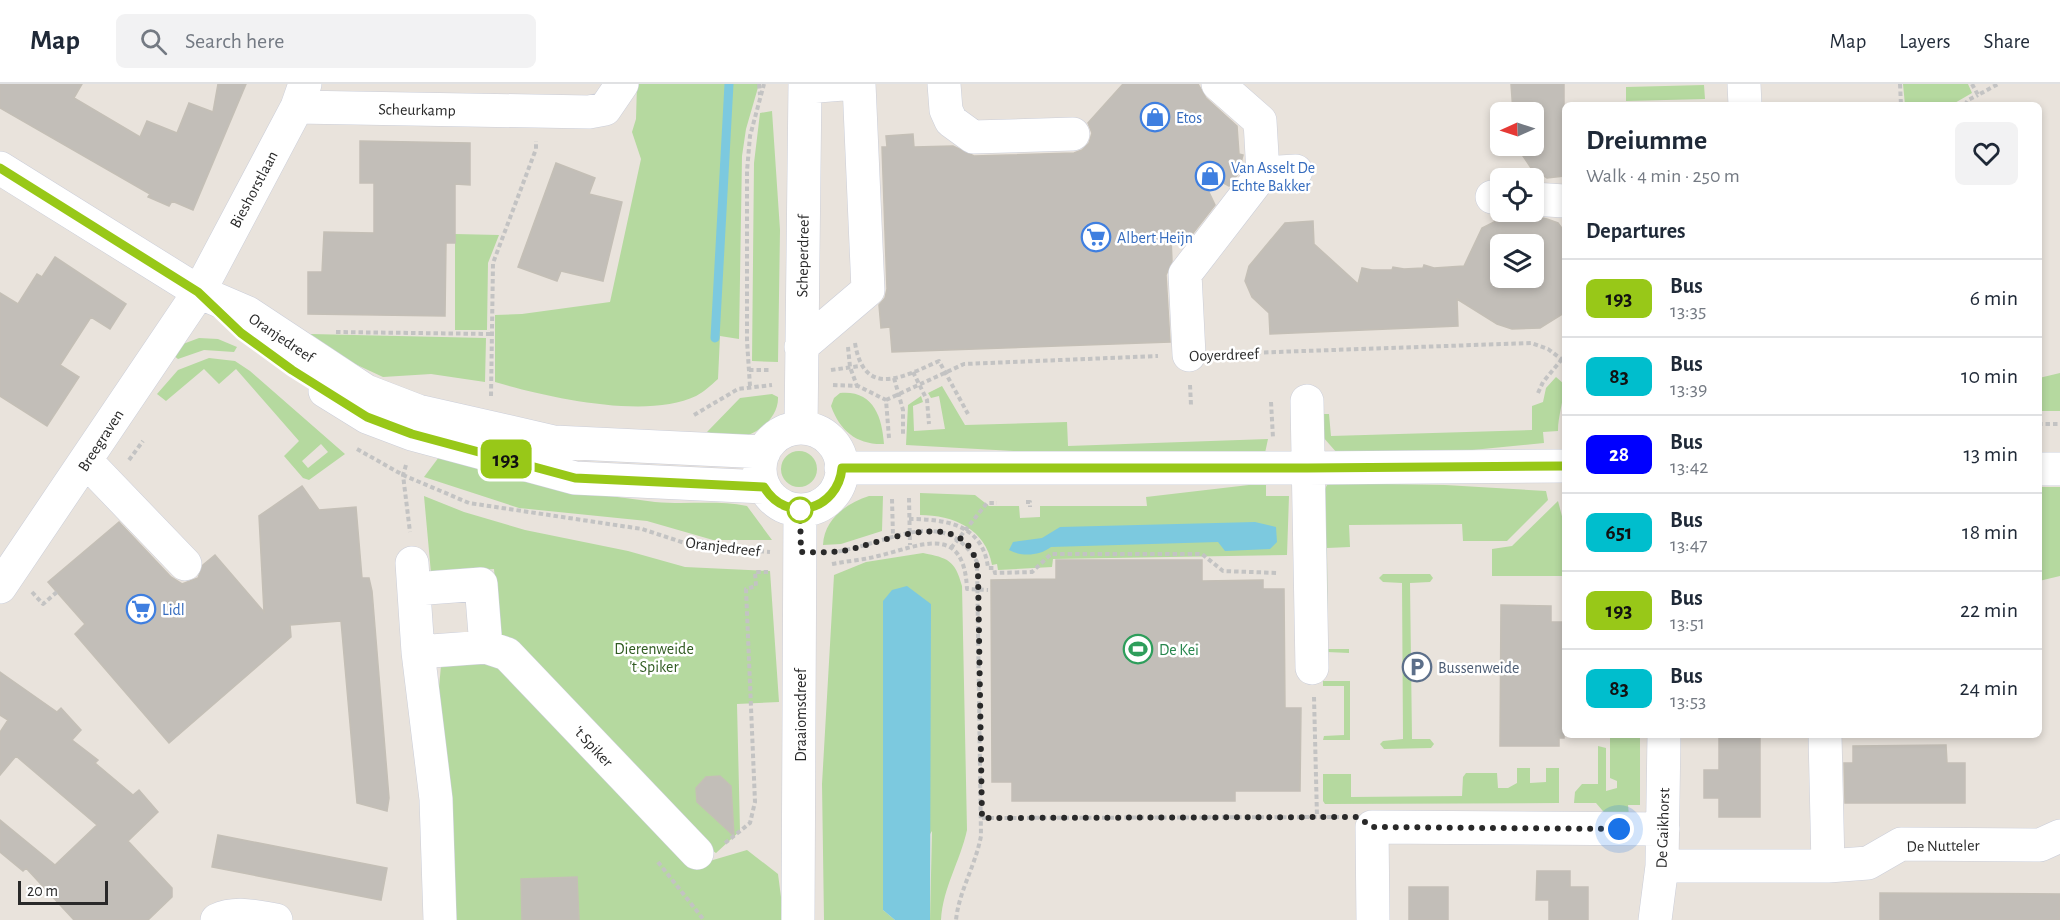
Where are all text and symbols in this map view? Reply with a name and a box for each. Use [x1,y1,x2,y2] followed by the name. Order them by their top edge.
[116,14,536,68] search box
[137,25,170,58] icon: search
[30,27,80,55] text: Map
[185,30,284,52] text: Search here
[1830,31,1866,52] text: Map
[1899,31,1950,52] text: Layers
[1983,31,2030,52] text: Share
[378,101,456,119] street label: Scheurkamp
[1139,101,1171,133] shop icon: Etos
[1490,102,1544,156] north arrow
[1490,102,1544,288] map controls
[1176,110,1202,126] place label: Etos
[1955,122,2018,185] button: heart
[1586,127,1707,155] text: Dreiumme
[227,148,281,231] street label: Bieshorstlaan
[1194,160,1226,192] shop icon: Van Asselt De Echte Bakker
[1231,160,1315,194] place label: Van Asselt De Echte Bakker
[1586,166,1740,186] text: Walk · 4 min · 250 m
[1490,168,1544,222] button: locate
[794,213,812,298] street label: Scheperdreef
[1586,220,1686,242] text: Departures
[1080,221,1112,253] supermarket icon: Albert Heijn
[1117,230,1193,247] place label: Albert Heijn
[1490,234,1544,288] button: layers
[1670,275,1703,297] text: Bus
[1970,287,2018,309] text: 6 min
[1606,288,1632,309] text: 193
[1670,301,1706,321] text: 13:35
[245,310,318,367] street label: Oranjedreef
[1189,346,1260,365] street label: Ooyerdreef
[1670,353,1703,375] text: Bus
[1961,365,2018,387] text: 10 min
[1609,366,1629,387] text: 83
[1670,379,1707,399] text: 13:39
[75,407,127,474] street label: Breegraven
[1670,431,1703,453] text: Bus
[472,440,540,478] line badge: 193
[1963,443,2018,465] text: 13 min
[1609,444,1629,465] text: 28
[493,449,519,470] text: 193
[1670,457,1708,477] text: 13:42
[787,497,813,523] unlabelled marker
[1670,509,1703,531] text: Bus
[1962,521,2018,543] text: 18 min
[1606,522,1632,543] text: 651
[684,534,762,561] street label: Oranjedreef
[1670,535,1708,555] text: 13:47
[1670,587,1703,609] text: Bus
[125,593,157,625] supermarket icon: Lidl
[1960,599,2018,621] text: 22 min
[1606,600,1632,621] text: 193
[162,602,185,618] place label: Lidl
[1670,613,1705,633] text: 13:51
[1122,633,1154,665] sports icon: De Kei
[614,641,694,675] park label: Dierenweide 't Spiker
[1159,642,1199,658] place label: De Kei
[1401,651,1433,683] parking icon: Bussenweide
[1438,660,1519,676] place label: Bussenweide
[1670,665,1703,687] text: Bus
[793,667,809,762] street label: Draaiomsdreef
[1960,677,2018,699] text: 24 min
[1609,678,1629,699] text: 83
[1670,691,1706,711] text: 13:53
[571,723,616,771] street label: 't Spiker
[1654,787,1672,869] street label: De Gaikhorst
[1604,814,1634,844] your location
[1906,837,1981,855] street label: De Nutteler
[18,878,108,906] scale bar
[27,883,58,899] text: 20 m

